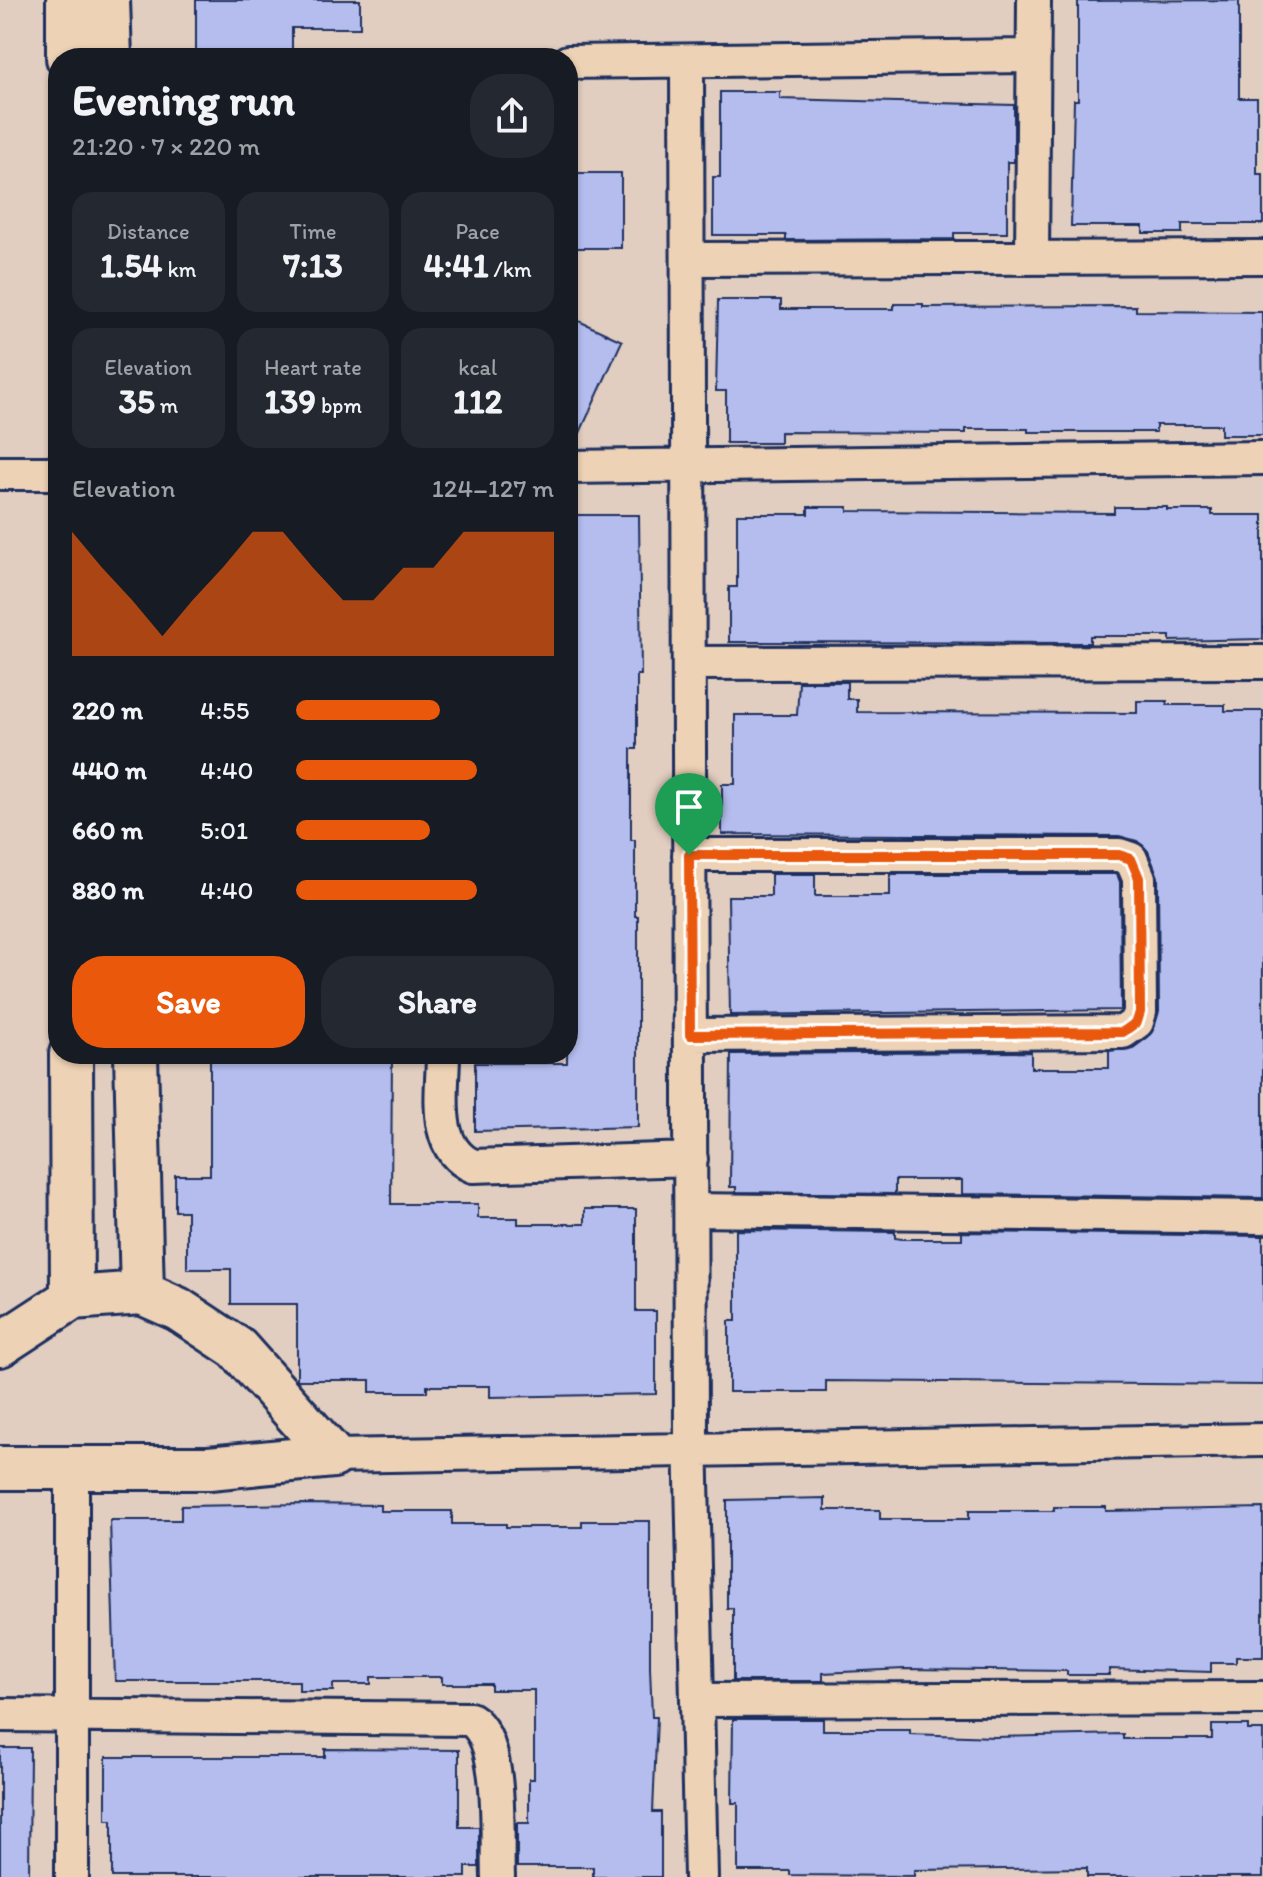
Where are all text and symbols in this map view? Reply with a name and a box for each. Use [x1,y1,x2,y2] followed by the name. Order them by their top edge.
[72,73,295,126] text: Evening run
[470,74,554,158] button: share
[72,130,260,162] text: 21:20 · 7 × 220 m
[107,218,190,245] text: Distance
[290,218,336,245] text: Time
[456,218,500,245] text: Pace
[100,245,163,286] text: 1.54
[283,245,343,286] text: 7:13
[424,245,489,286] text: 4:41
[163,256,197,283] text: km
[489,256,532,283] text: /km
[105,354,192,381] text: Elevation
[264,354,362,381] text: Heart rate
[458,354,497,381] text: kcal
[118,381,155,422] text: 35
[264,381,316,422] text: 139
[453,381,502,422] text: 112
[155,392,178,419] text: m
[316,392,362,419] text: bpm
[72,472,175,504] text: Elevation
[432,472,554,504] text: 124–127 m
[72,694,143,726] text: 220 m
[200,694,249,726] text: 4:55
[72,754,147,786] text: 440 m
[200,754,254,786] text: 4:40
[655,773,723,855] pin
[667,785,711,829] icon: arrive
[72,814,143,846] text: 660 m
[200,814,248,846] text: 5:01
[72,874,144,906] text: 880 m
[200,874,254,906] text: 4:40
[72,956,305,1048] button: Save
[321,956,554,1048] button: Share

